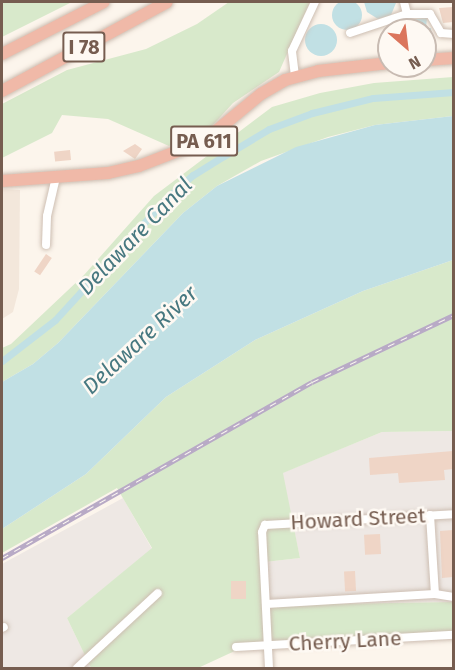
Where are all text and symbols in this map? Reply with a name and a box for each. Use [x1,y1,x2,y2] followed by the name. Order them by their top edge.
[377,18,437,78] north arrow
[62,30,106,64] road number: I 78
[406,52,424,73] text: N
[170,124,238,158] road number: PA 611
[72,172,198,300] water label: Delaware Canal
[77,280,203,400] water label: Delaware River
[290,503,426,535] street label: Howard Street
[288,625,402,657] street label: Cherry Lane

